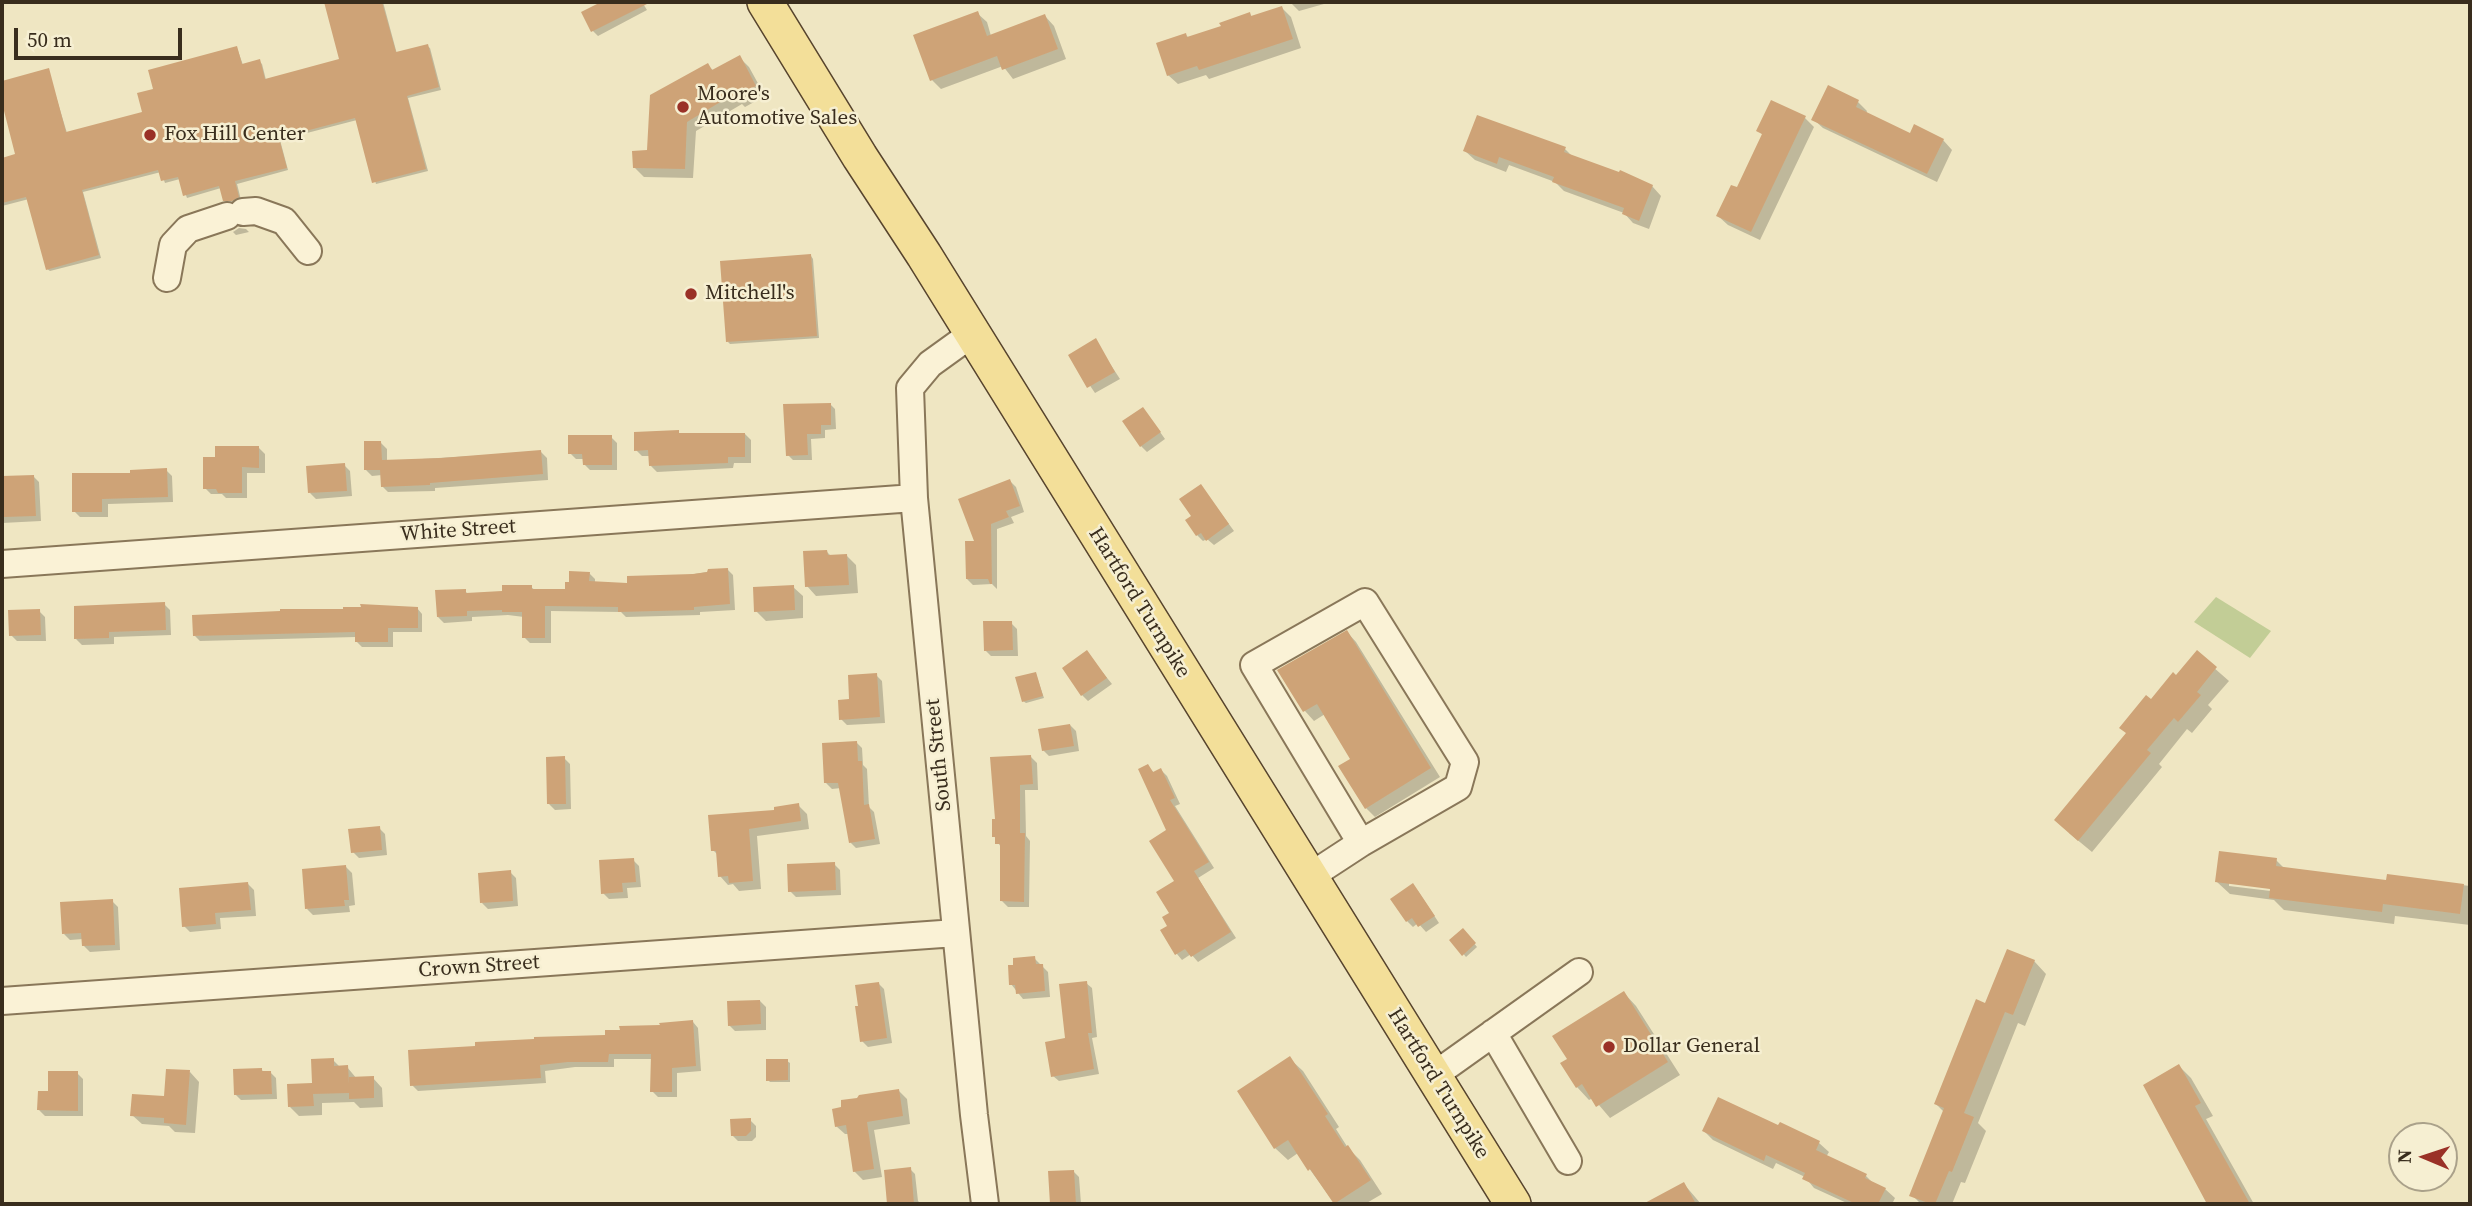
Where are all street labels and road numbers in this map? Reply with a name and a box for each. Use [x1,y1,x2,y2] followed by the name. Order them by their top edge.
[399,514,517,548] street label: White Street
[1082,523,1196,683] street label: Hartford Turnpike
[921,698,957,812] street label: South Street
[418,950,540,984] street label: Crown Street
[1381,1004,1495,1164] street label: Hartford Turnpike

